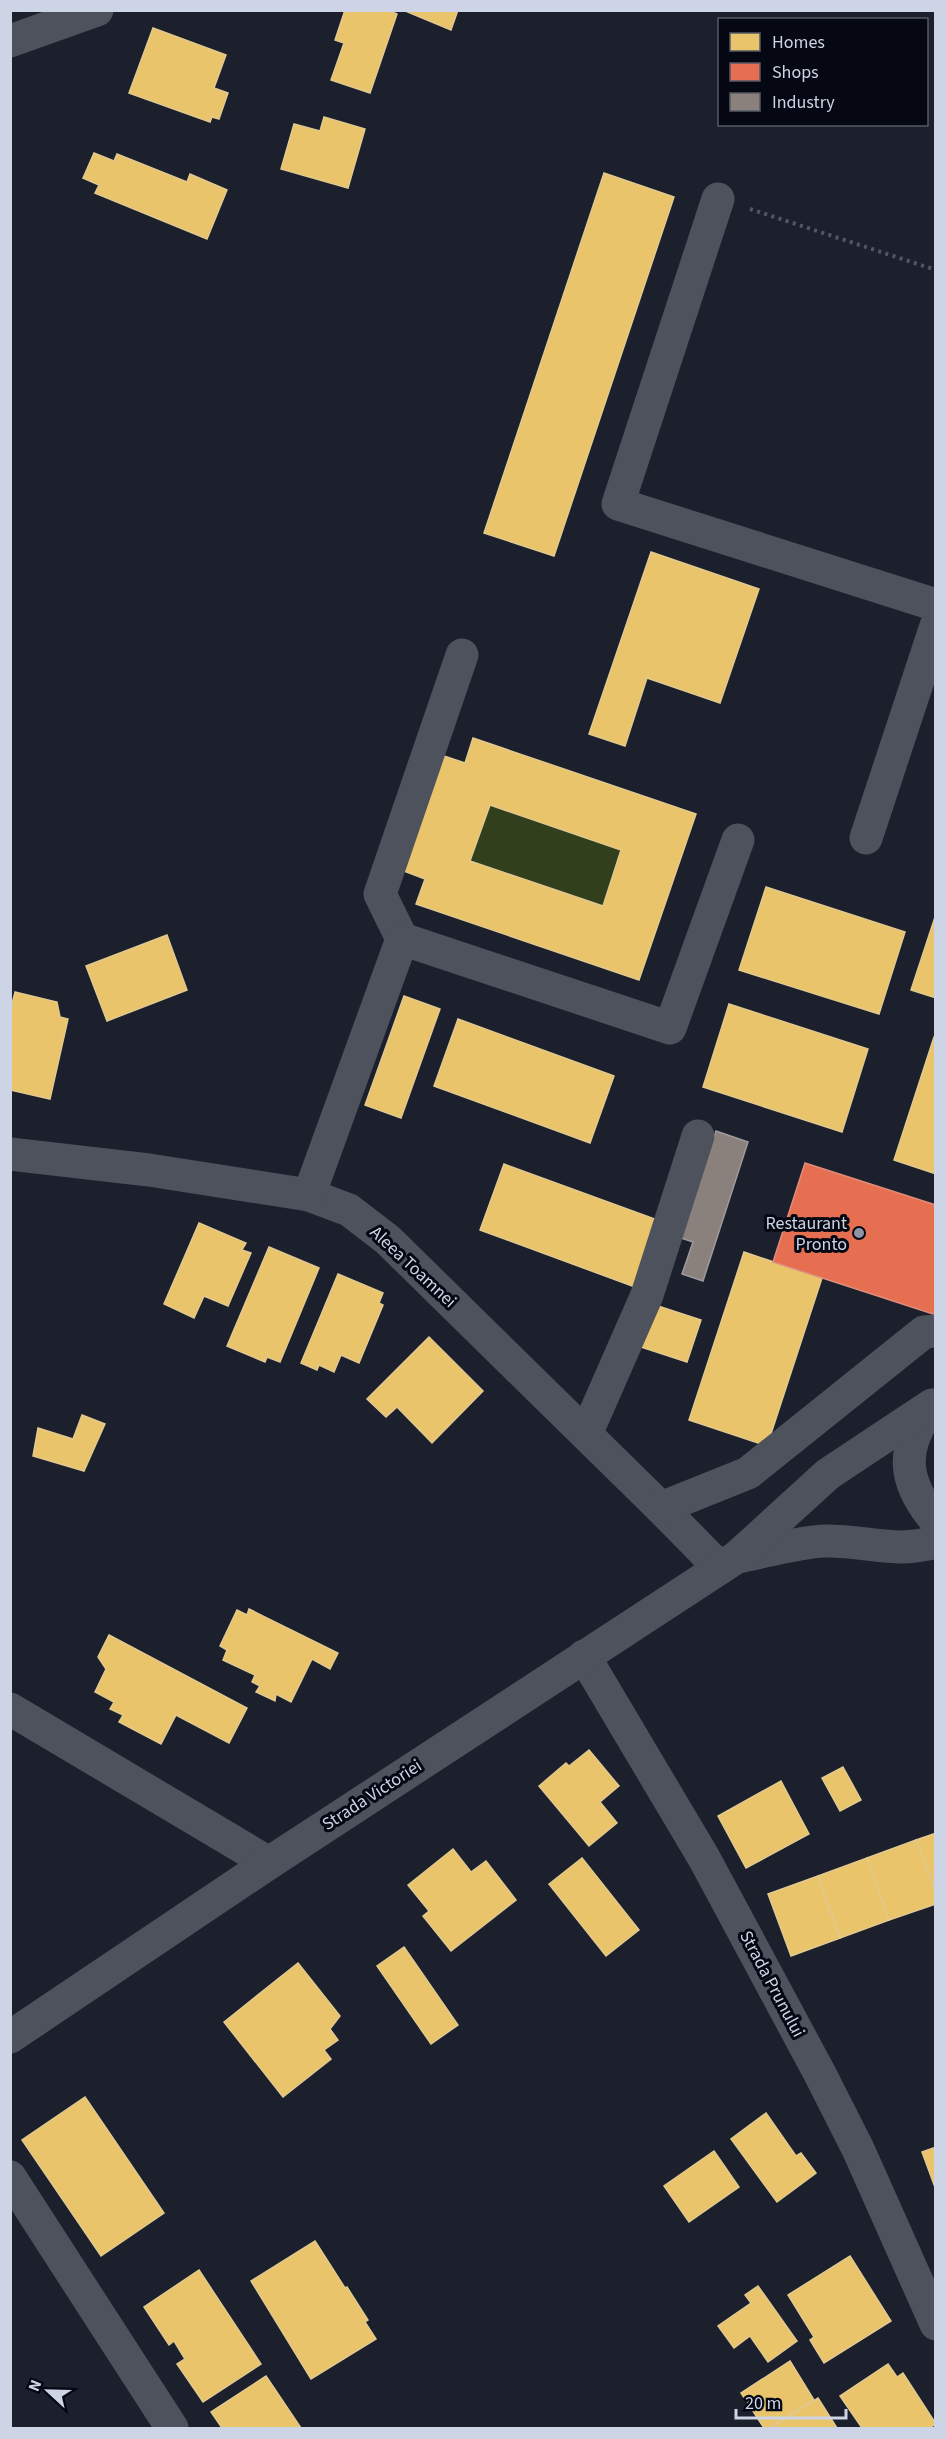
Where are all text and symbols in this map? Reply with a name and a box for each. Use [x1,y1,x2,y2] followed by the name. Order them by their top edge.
[718,18,928,126] legend
[772,30,825,55] text: Homes
[772,60,819,85] text: Shops
[772,90,835,115] text: Industry
[765,1211,847,1257] place label: Restaurant Pronto
[364,1220,462,1314] street label: Aleea Toamnei
[852,1226,866,1240] marker: Restaurant Pronto
[317,1753,427,1837] street label: Strada Victoriei
[733,1926,811,2042] street label: Strada Prunului
[18,2361,78,2421] north arrow
[23,2377,47,2395] text: N
[736,2382,846,2420] scale bar
[745,2391,781,2416] text: 20 m

